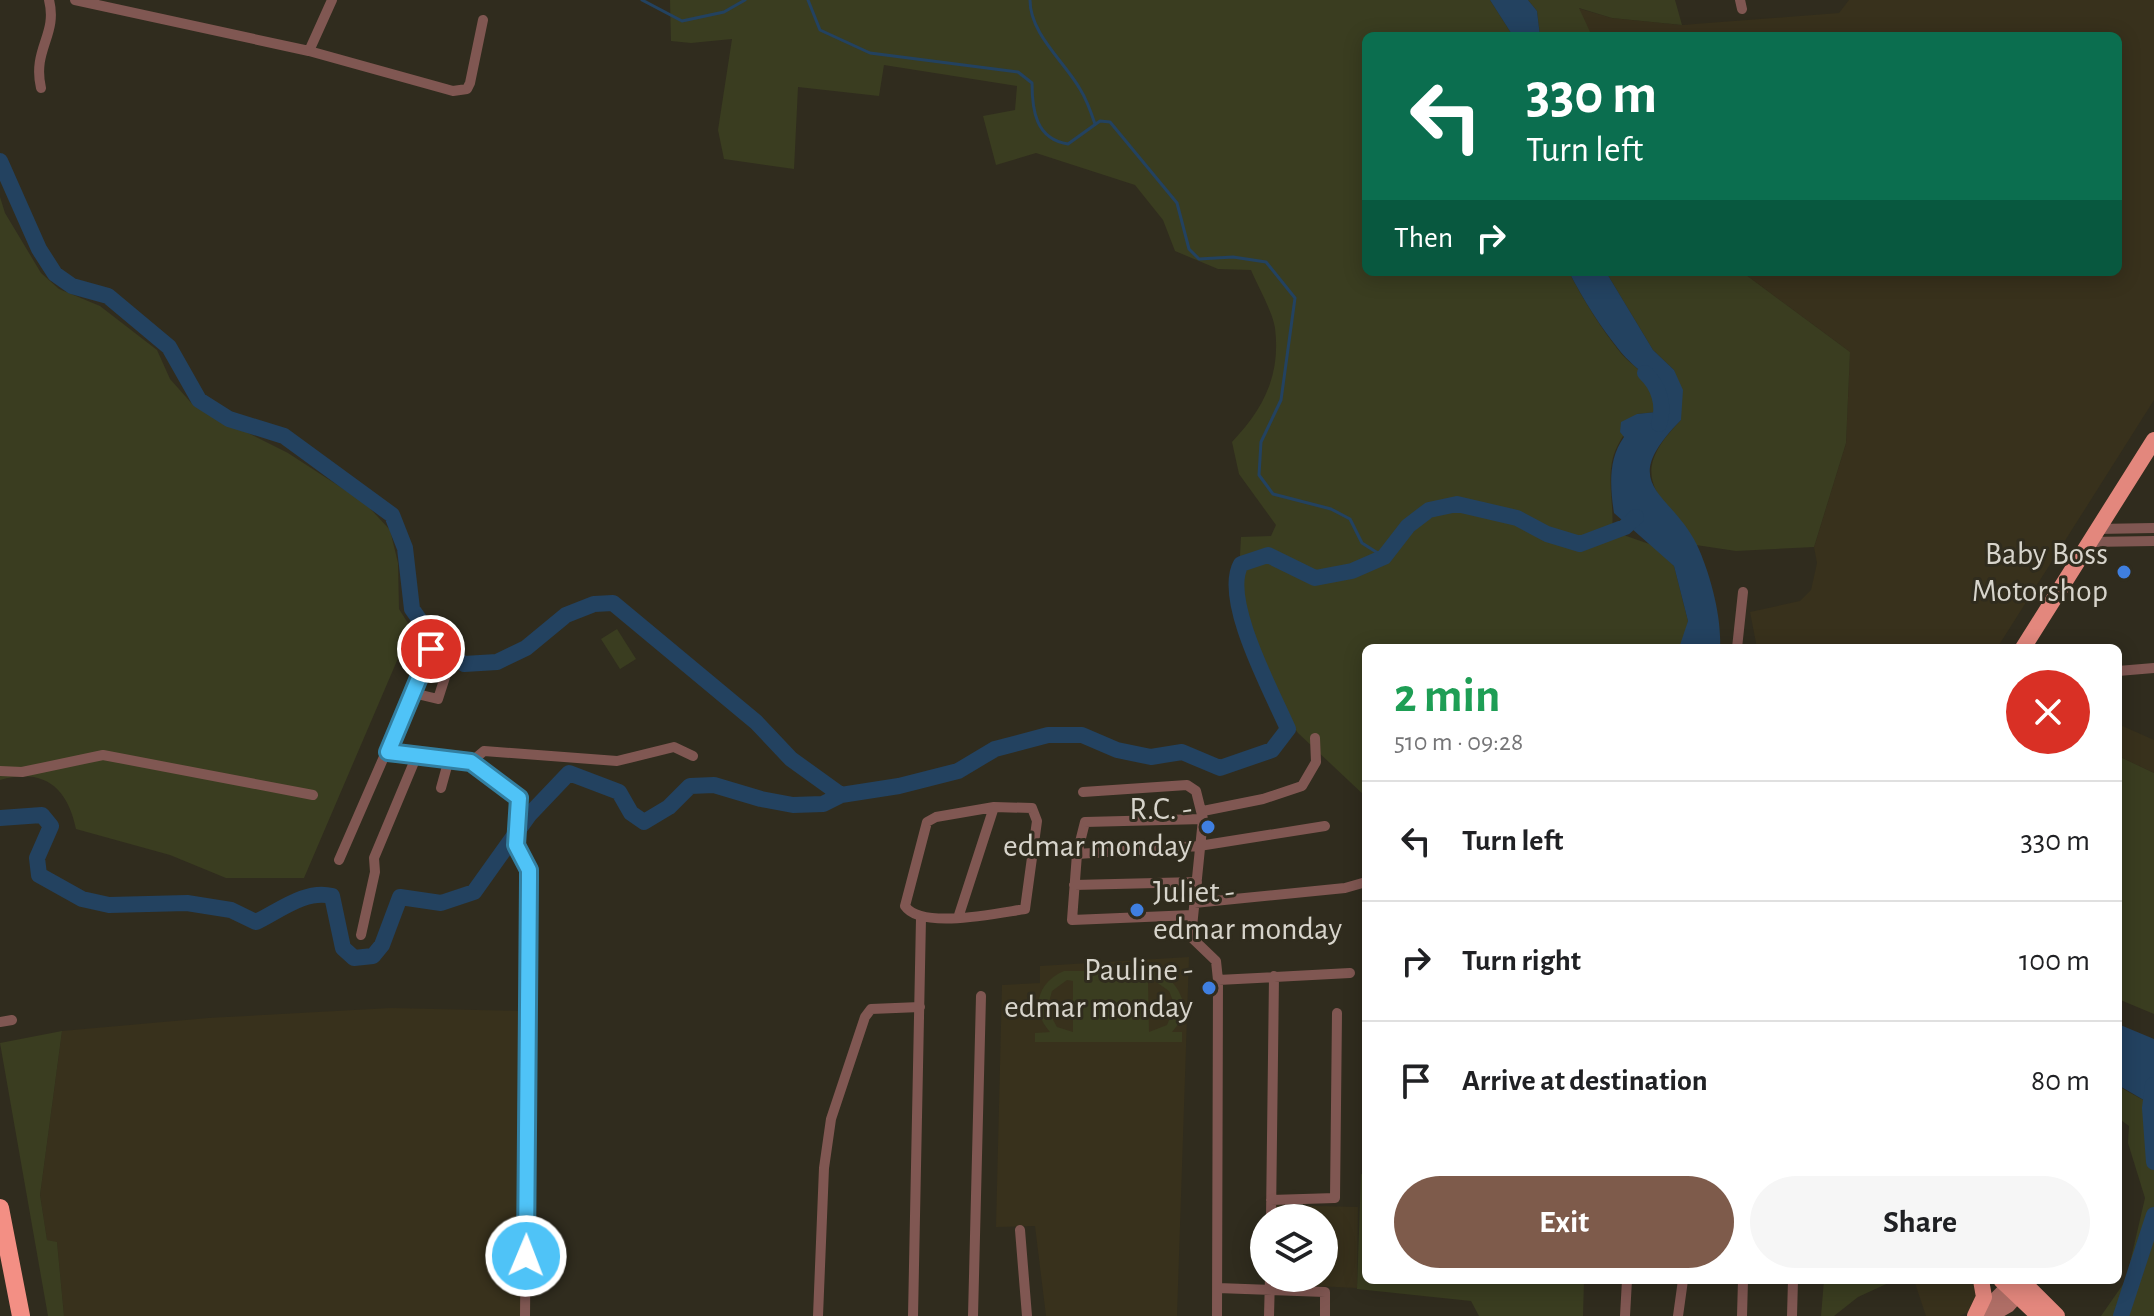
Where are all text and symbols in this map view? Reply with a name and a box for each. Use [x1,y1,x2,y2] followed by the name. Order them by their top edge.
[1394,64,1498,168] icon: left
[1526,67,1657,123] text: 330 m
[1526,132,1643,168] text: Turn left
[1469,216,1513,260] icon: right
[1394,223,1453,253] text: Then
[1972,538,2108,607] place label: Baby Boss Motorshop
[2115,563,2133,581] marker: Baby Boss Motorshop
[397,615,465,683] pin
[409,627,453,671] icon: arrive
[2006,670,2090,754] button: close
[1394,673,1501,721] text: 2 min
[1394,729,1523,755] text: 510 m · 09:28
[1003,793,1192,862] place label: R.C. - edmar monday
[1199,818,1217,836] marker: R.C. - edmar monday
[1394,819,1438,863] icon: left
[1462,826,1563,856] text: Turn left
[2020,826,2090,856] text: 330 m
[1153,876,1342,945] place label: Juliet - edmar monday
[1128,901,1146,919] marker: Juliet - edmar monday
[1394,939,1438,983] icon: right
[1462,946,1581,976] text: Turn right
[2019,946,2090,976] text: 100 m
[1004,954,1193,1023] place label: Pauline - edmar monday
[1200,979,1218,997] marker: Pauline - edmar monday
[1394,1059,1438,1103] icon: arrive
[1462,1066,1708,1096] text: Arrive at destination
[2031,1066,2090,1096] text: 80 m
[1394,1176,1734,1268] button: Exit
[1750,1176,2090,1268] button: Share
[1250,1204,1338,1292] map controls
[1250,1204,1338,1292] button: layers
[484,1214,568,1298] position arrow

